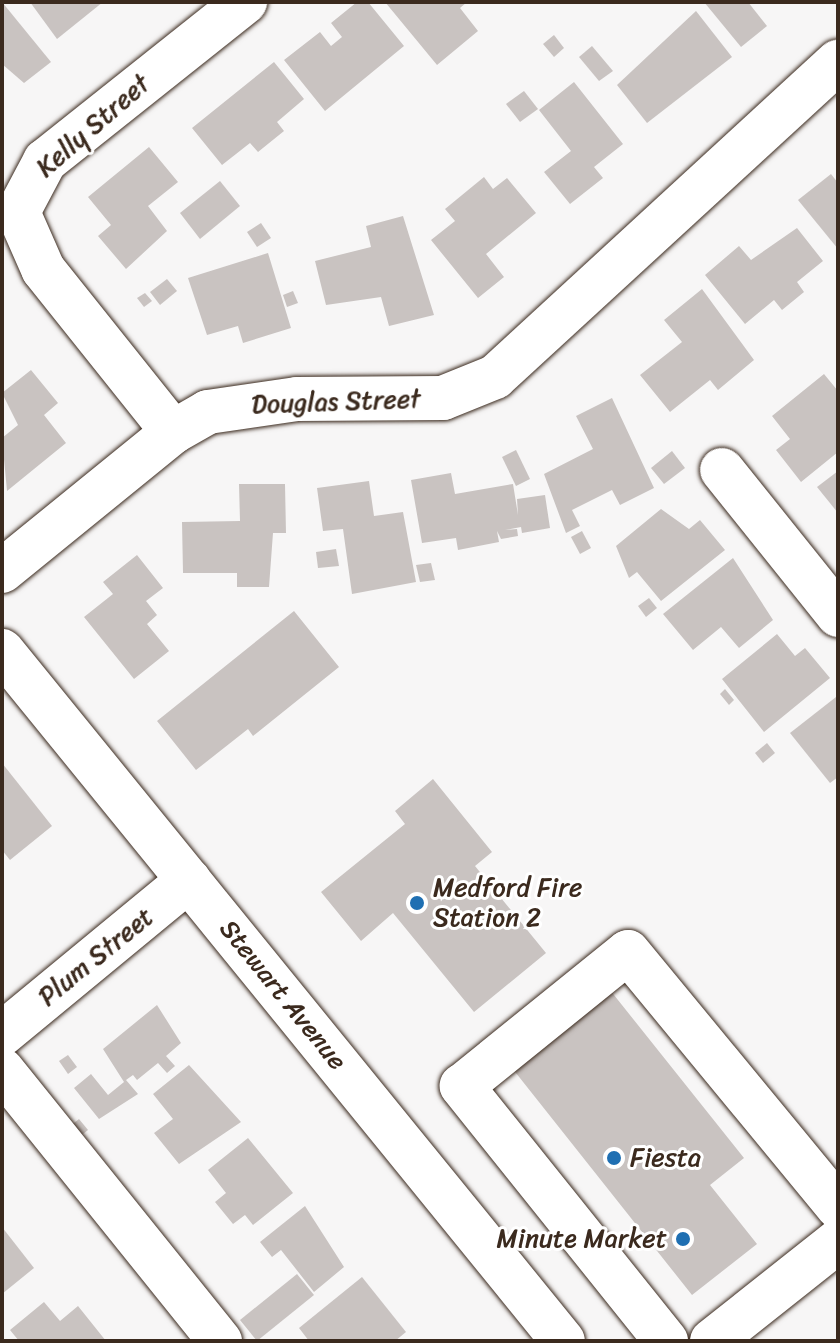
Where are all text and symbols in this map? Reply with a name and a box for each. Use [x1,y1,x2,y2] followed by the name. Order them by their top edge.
[30,68,156,184] street label: Kelly Street
[251,383,421,421] street label: Douglas Street
[433,872,582,934] place label: Medford Fire Station 2
[408,894,426,912] marker: Medford Fire Station 2
[32,901,160,1013] street label: Plum Street
[213,914,353,1076] street label: Stewart Avenue
[630,1142,701,1174] place label: Fiesta
[605,1149,623,1167] marker: Fiesta
[497,1223,667,1255] place label: Minute Market
[674,1230,692,1248] marker: Minute Market

